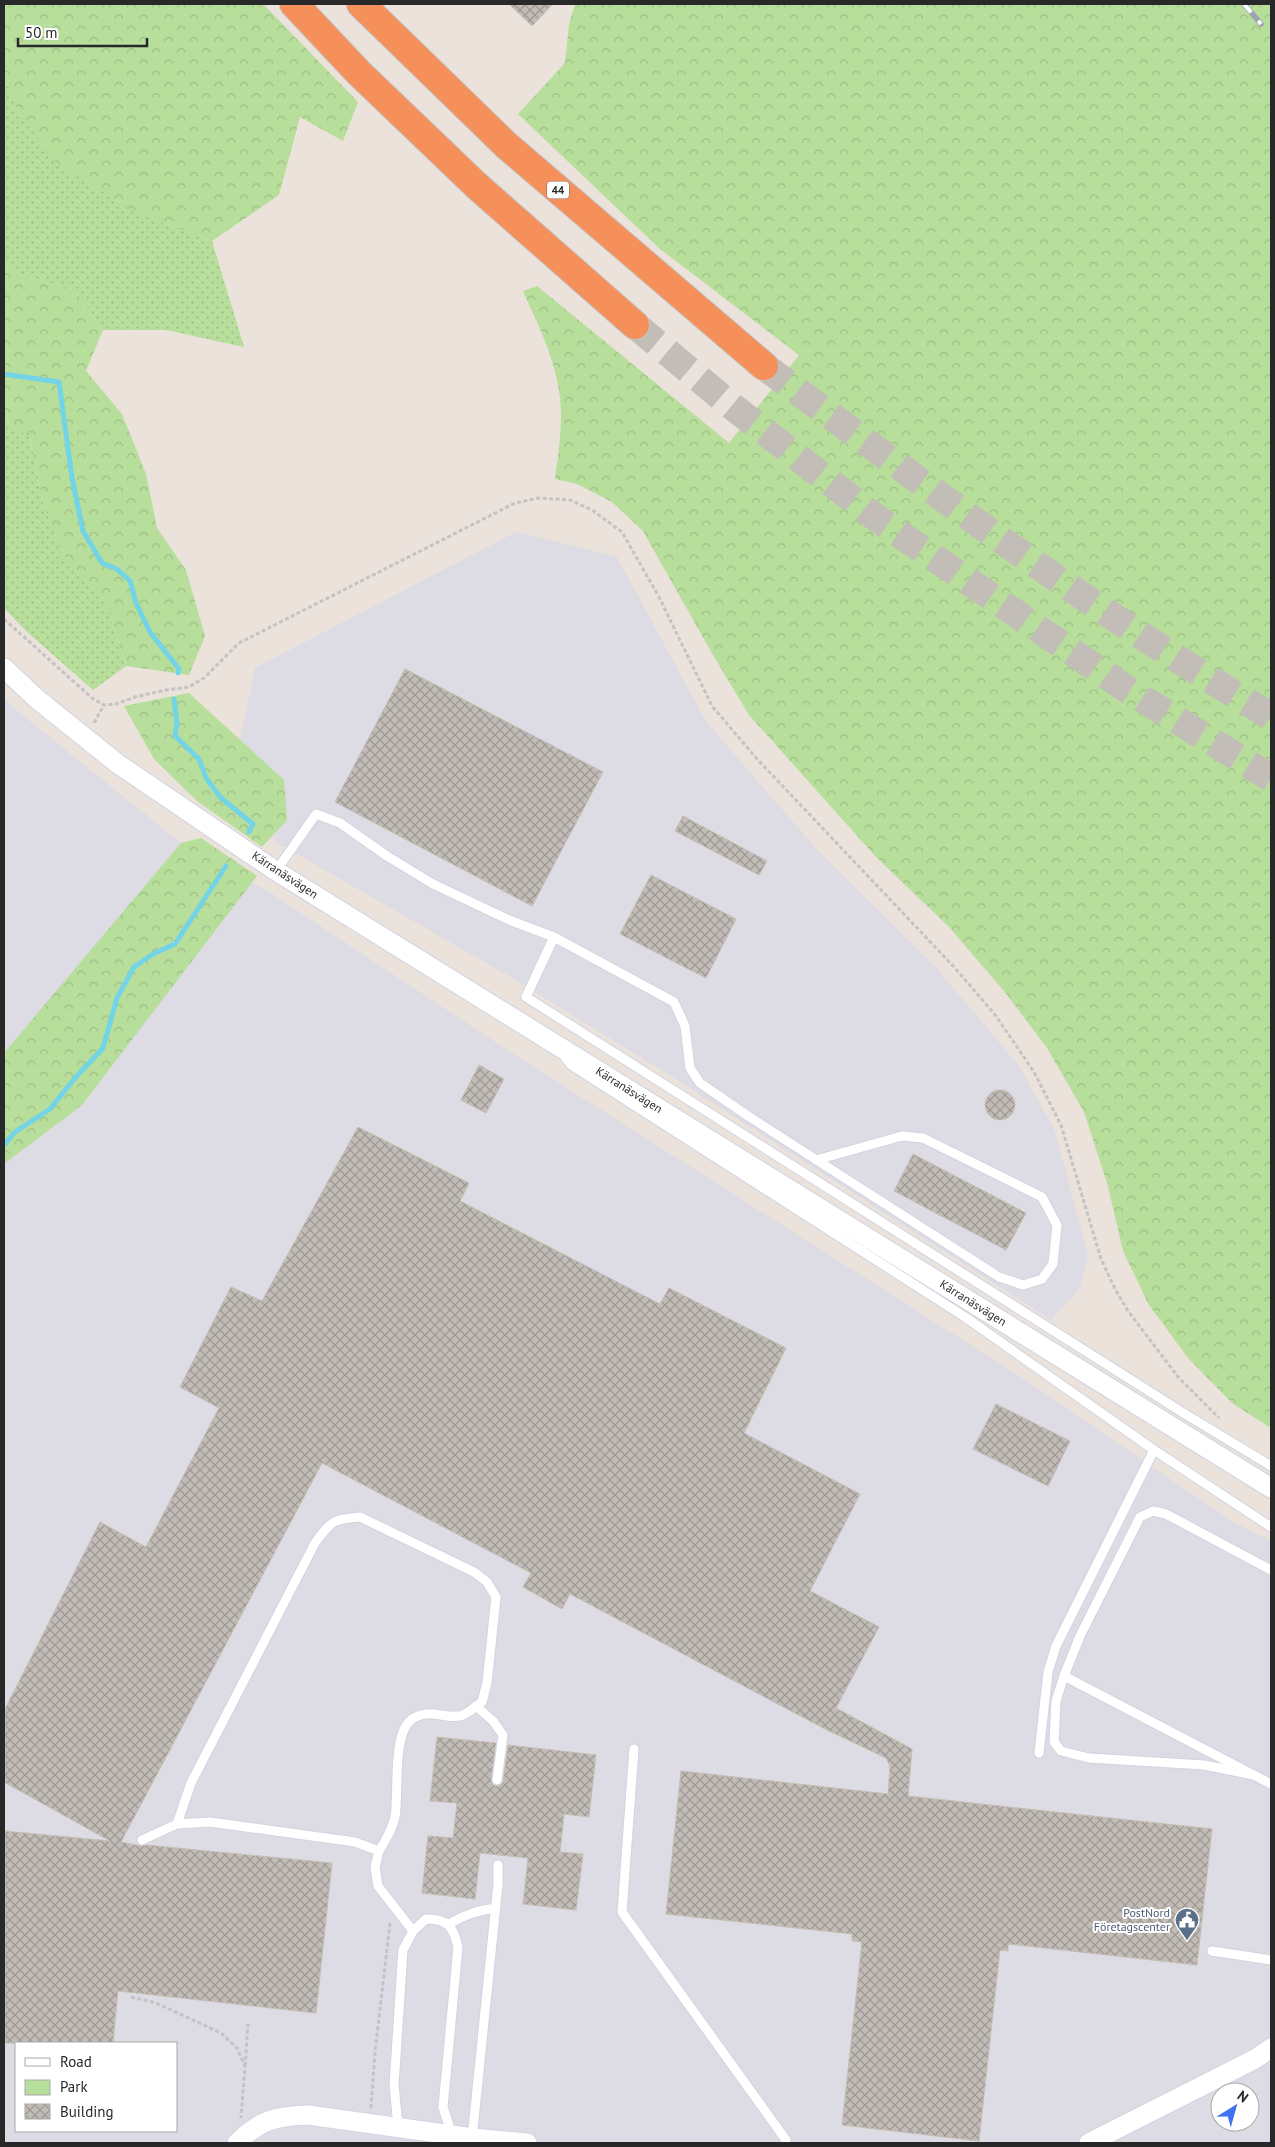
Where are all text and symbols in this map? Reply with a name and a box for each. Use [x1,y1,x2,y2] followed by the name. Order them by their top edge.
[18,15,146,47] scale bar
[25,23,58,42] text: 50 m
[547,182,569,198] road number: 44
[249,848,321,902] street label: Kärranäsvägen
[593,1063,665,1116] street label: Kärranäsvägen
[937,1276,1009,1329] street label: Kärranäsvägen
[1094,1905,1170,1934] place label: PostNord Företagscenter
[1174,1907,1200,1941] public building icon: PostNord Företagscenter
[15,2042,178,2132] legend
[60,2052,92,2071] text: Road
[60,2077,88,2096] text: Park
[1210,2082,1260,2132] north arrow
[1234,2087,1252,2107] text: N
[60,2102,114,2121] text: Building

